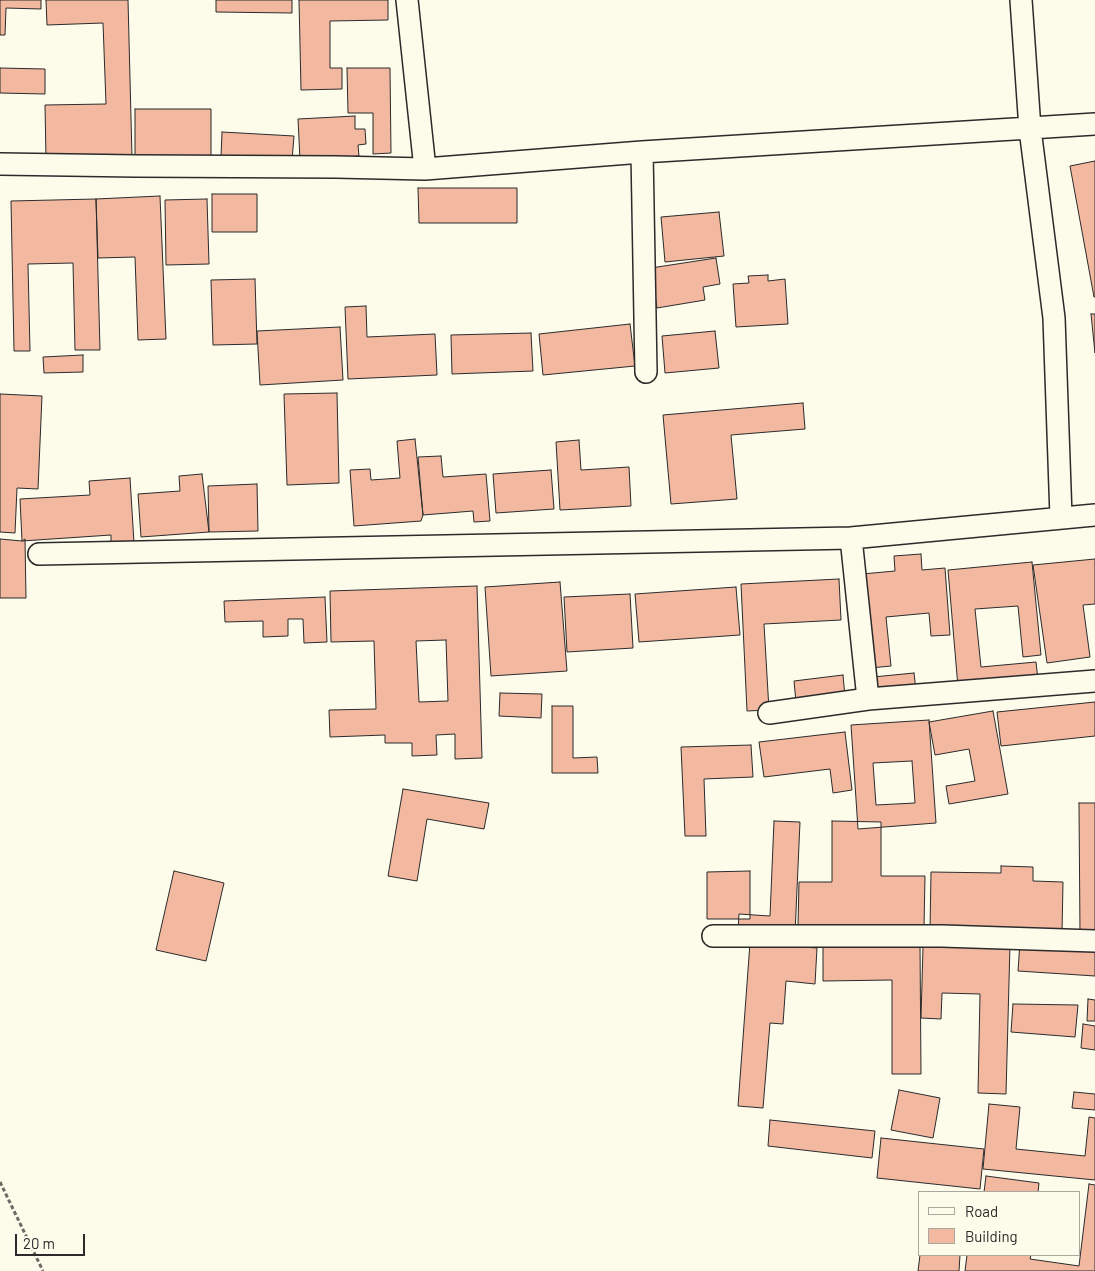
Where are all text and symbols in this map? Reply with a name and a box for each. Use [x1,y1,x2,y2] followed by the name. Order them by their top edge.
[918,1191,1080,1256] legend
[965,1202,998,1220] text: Road
[18,1224,88,1256] scale bar
[965,1227,1018,1245] text: Building
[23,1234,55,1252] text: 20 m

